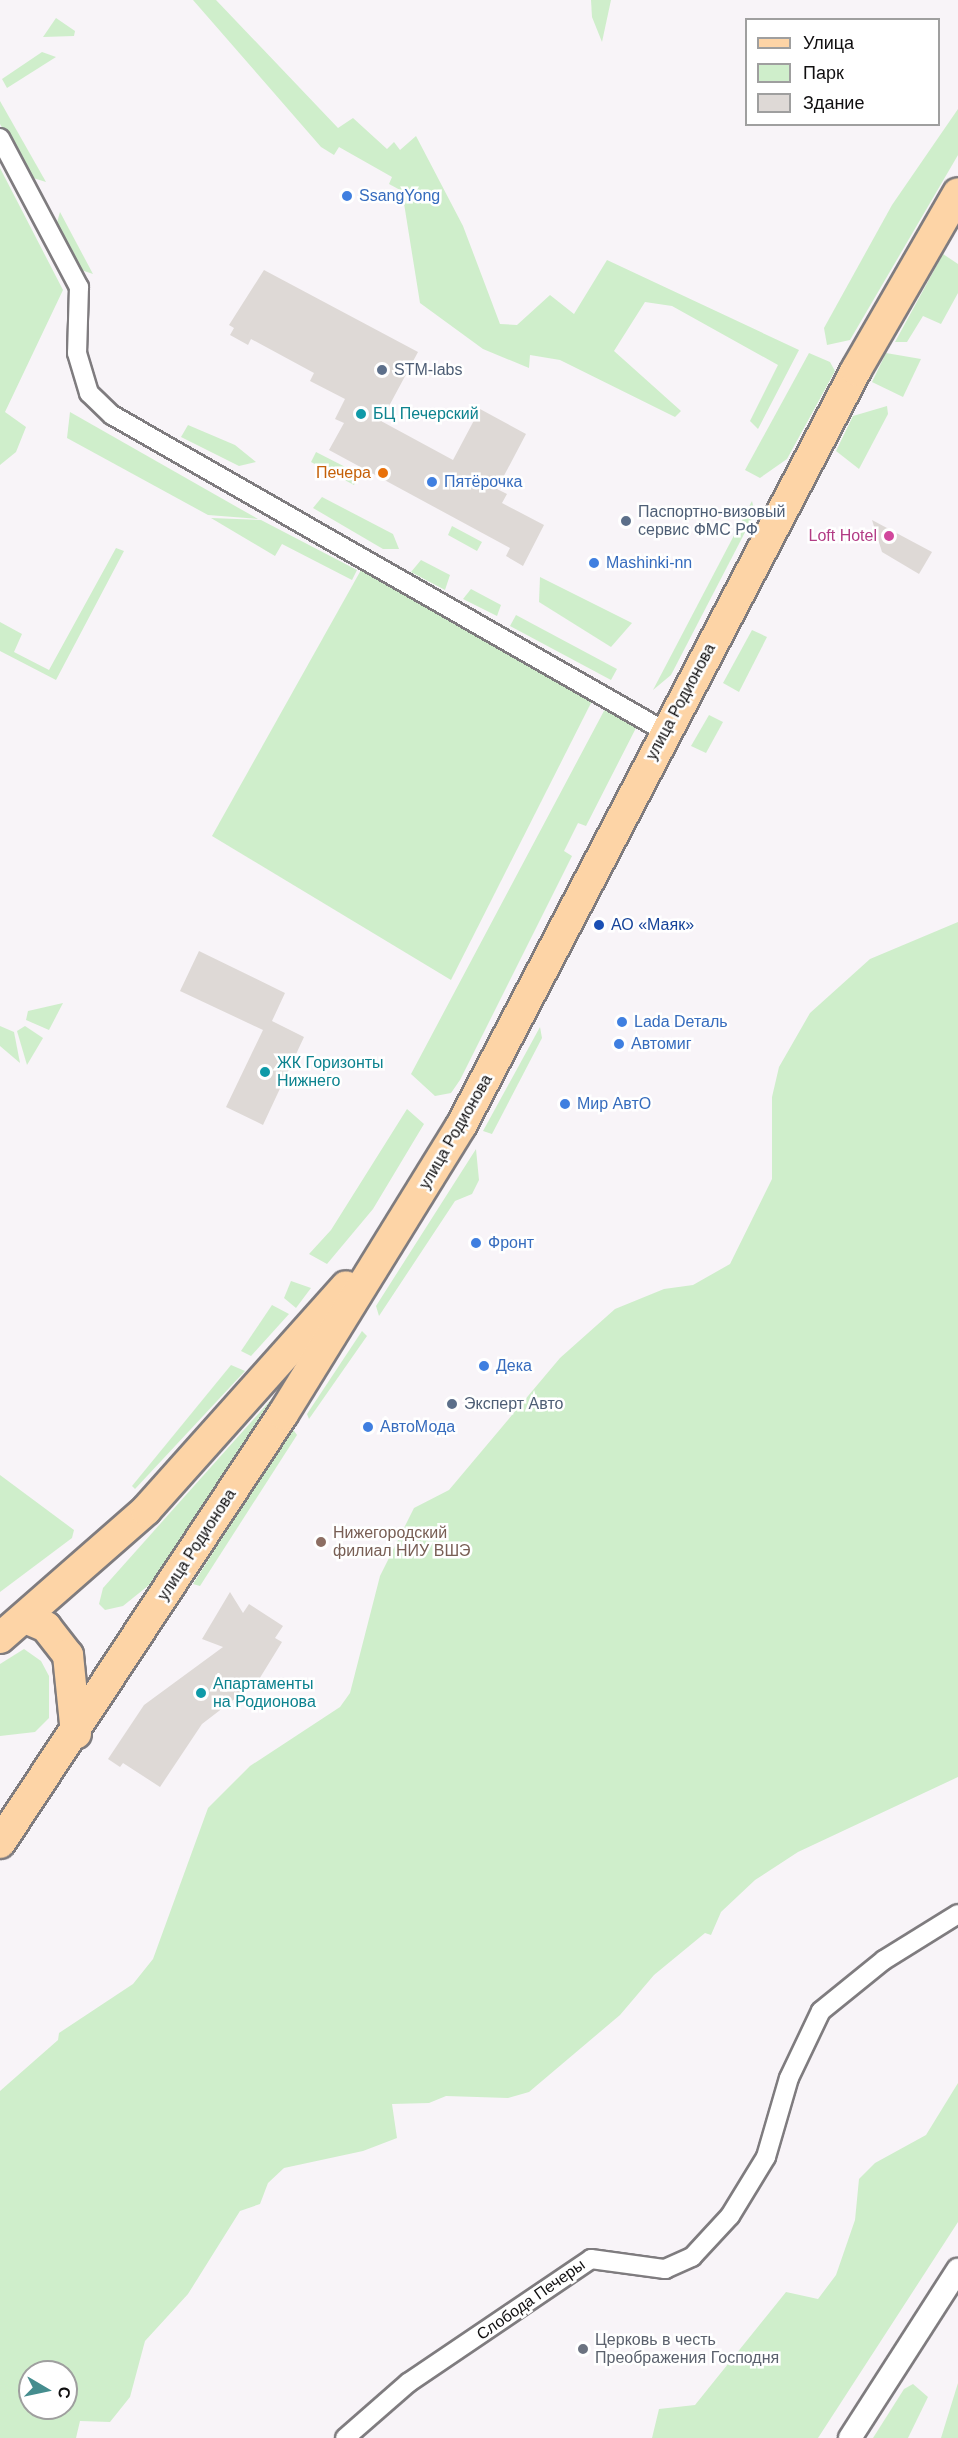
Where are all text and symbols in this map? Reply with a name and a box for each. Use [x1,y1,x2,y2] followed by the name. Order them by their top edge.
[745,18,940,126] legend
[803,33,854,53] text: Улица
[803,63,844,83] text: Парк
[803,93,864,113] text: Здание
[359,186,440,206] place label: SsangYong
[340,189,354,203] marker: SsangYong
[394,360,462,380] place label: STM-labs
[375,363,389,377] marker: STM-labs
[373,404,479,424] place label: БЦ Печерский
[354,407,368,421] marker: БЦ Печерский
[316,463,371,483] place label: Печера
[376,466,390,480] marker: Печера
[444,472,522,492] place label: Пятёрочка
[425,475,439,489] marker: Пятёрочка
[638,502,785,540] place label: Паспортно-визовый сервис ФМС РФ
[619,514,633,528] marker: Паспортно-визовый сервис ФМС РФ
[809,526,877,546] place label: Loft Hotel
[882,529,896,543] marker: Loft Hotel
[606,553,692,573] place label: Mashinki-nn
[587,556,601,570] marker: Mashinki-nn
[642,641,720,763] street label: улица Родионова
[611,915,694,935] place label: АО «Маяк»
[592,918,606,932] marker: АО «Маяк»
[634,1012,728,1032] place label: Lada Dеталь
[615,1015,629,1029] marker: Lada Dеталь
[631,1034,692,1054] place label: Автомиг
[612,1037,626,1051] marker: Автомиг
[277,1053,384,1091] place label: ЖК Горизонты Нижнего
[258,1065,272,1079] marker: ЖК Горизонты Нижнего
[415,1071,497,1193] street label: улица Родионова
[577,1094,651,1114] place label: Мир АвтО
[558,1097,572,1111] marker: Мир АвтО
[488,1233,534,1253] place label: Фронт
[469,1236,483,1250] marker: Фронт
[496,1356,532,1376] place label: Дека
[477,1359,491,1373] marker: Дека
[464,1394,563,1414] place label: Эксперт Авто
[445,1397,459,1411] marker: Эксперт Авто
[380,1417,455,1437] place label: АвтоМода
[361,1420,375,1434] marker: АвтоМода
[154,1486,240,1604] street label: улица Родионова
[333,1523,471,1561] place label: Нижегородский филиал НИУ ВШЭ
[314,1535,328,1549] marker: Нижегородский филиал НИУ ВШЭ
[213,1674,316,1712] place label: Апартаменты на Родионова
[194,1686,208,1700] marker: Апартаменты на Родионова
[473,2255,589,2345] street label: Слобода Печеры
[595,2330,779,2368] place label: Церковь в честь Преображения Господня
[576,2342,590,2356] marker: Церковь в честь Преображения Господня
[18,2360,78,2420] north arrow
[55,2386,74,2400] text: С

